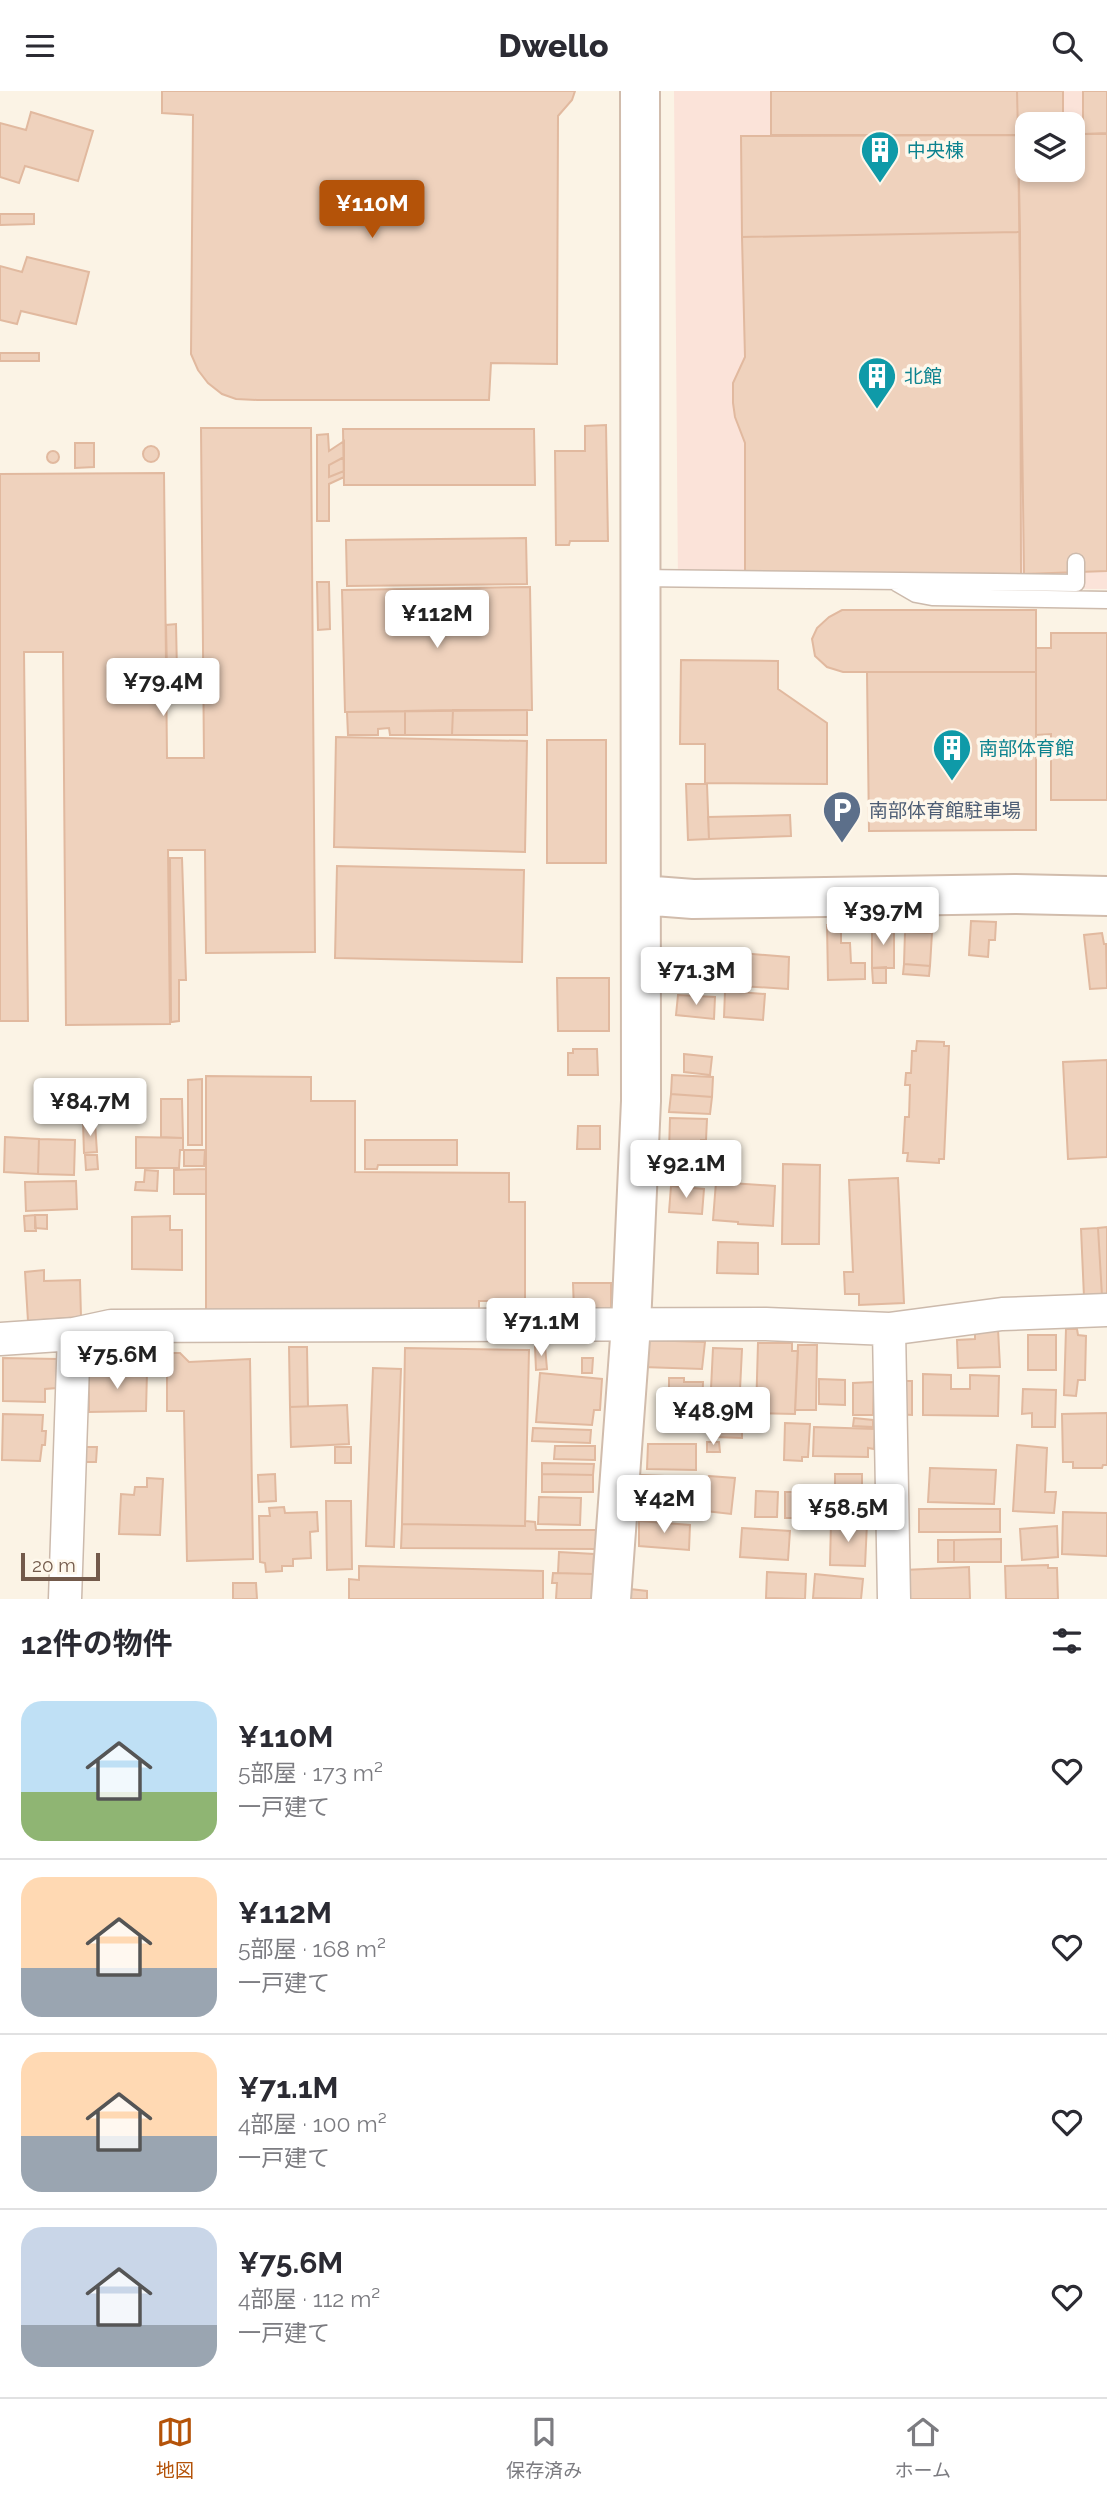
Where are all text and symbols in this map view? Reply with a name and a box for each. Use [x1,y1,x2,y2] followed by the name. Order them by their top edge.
[21,27,59,65] icon: menu
[499,27,608,64] text: Dwello
[1048,27,1086,65] icon: search
[1015,112,1085,182] map controls
[1015,112,1085,182] button: layers
[859,129,901,184] building icon: 中央棟
[907,139,964,161] place label: 中央棟
[323,181,421,240] pin: ¥110M
[335,189,409,216] text: ¥110M
[856,355,898,410] building icon: 北館
[904,365,942,387] place label: 北館
[388,591,486,650] pin: ¥112M
[401,599,473,626] text: ¥112M
[106,659,220,718] pin: ¥79.4M
[122,667,204,694] text: ¥79.4M
[931,727,973,782] building icon: 南部体育館
[979,737,1074,759] place label: 南部体育館
[821,789,863,844] parking icon: 南部体育館駐車場
[869,799,1021,821] place label: 南部体育館駐車場
[826,887,940,947] pin: ¥39.7M
[843,896,923,923] text: ¥39.7M
[639,947,753,1007] pin: ¥71.3M
[657,956,735,983] text: ¥71.3M
[33,1079,147,1138] pin: ¥84.7M
[50,1087,130,1114] text: ¥84.7M
[629,1141,743,1200] pin: ¥92.1M
[646,1149,726,1176] text: ¥92.1M
[484,1299,598,1358] pin: ¥71.1M
[502,1307,580,1334] text: ¥71.1M
[60,1331,174,1391] pin: ¥75.6M
[77,1340,157,1367] text: ¥75.6M
[656,1387,770,1447] pin: ¥48.9M
[672,1396,754,1423] text: ¥48.9M
[623,1475,705,1535] pin: ¥42M
[633,1484,695,1511] text: ¥42M
[791,1485,905,1544] pin: ¥58.5M
[808,1493,888,1520] text: ¥58.5M
[21,1550,100,1582] scale bar
[32,1554,76,1576] text: 20 m
[1048,1622,1086,1660] icon: filters
[21,1626,173,1661] text: 12件の物件
[238,1719,333,1754] text: ¥110M
[77,1729,161,1813] icon: home
[1048,1752,1086,1790] icon: heart
[238,1759,383,1786] text: 5部屋 · 173 m²
[238,1793,330,1820] text: 一戸建て
[238,1895,332,1930] text: ¥112M
[77,1905,161,1989] icon: home
[1048,1928,1086,1966] icon: heart
[238,1935,386,1962] text: 5部屋 · 168 m²
[238,1969,330,1996] text: 一戸建て
[238,2070,339,2105] text: ¥71.1M
[77,2080,161,2164] icon: home
[1048,2103,1086,2141] icon: heart
[238,2110,387,2137] text: 4部屋 · 100 m²
[238,2144,330,2171] text: 一戸建て
[238,2245,343,2280] text: ¥75.6M
[77,2255,161,2339] icon: home
[1048,2278,1086,2316] icon: heart
[238,2285,380,2312] text: 4部屋 · 112 m²
[238,2319,330,2346] text: 一戸建て
[156,2413,194,2482] tab: 地図
[506,2413,582,2482] tab: 保存済み
[894,2413,951,2482] tab: ホーム

